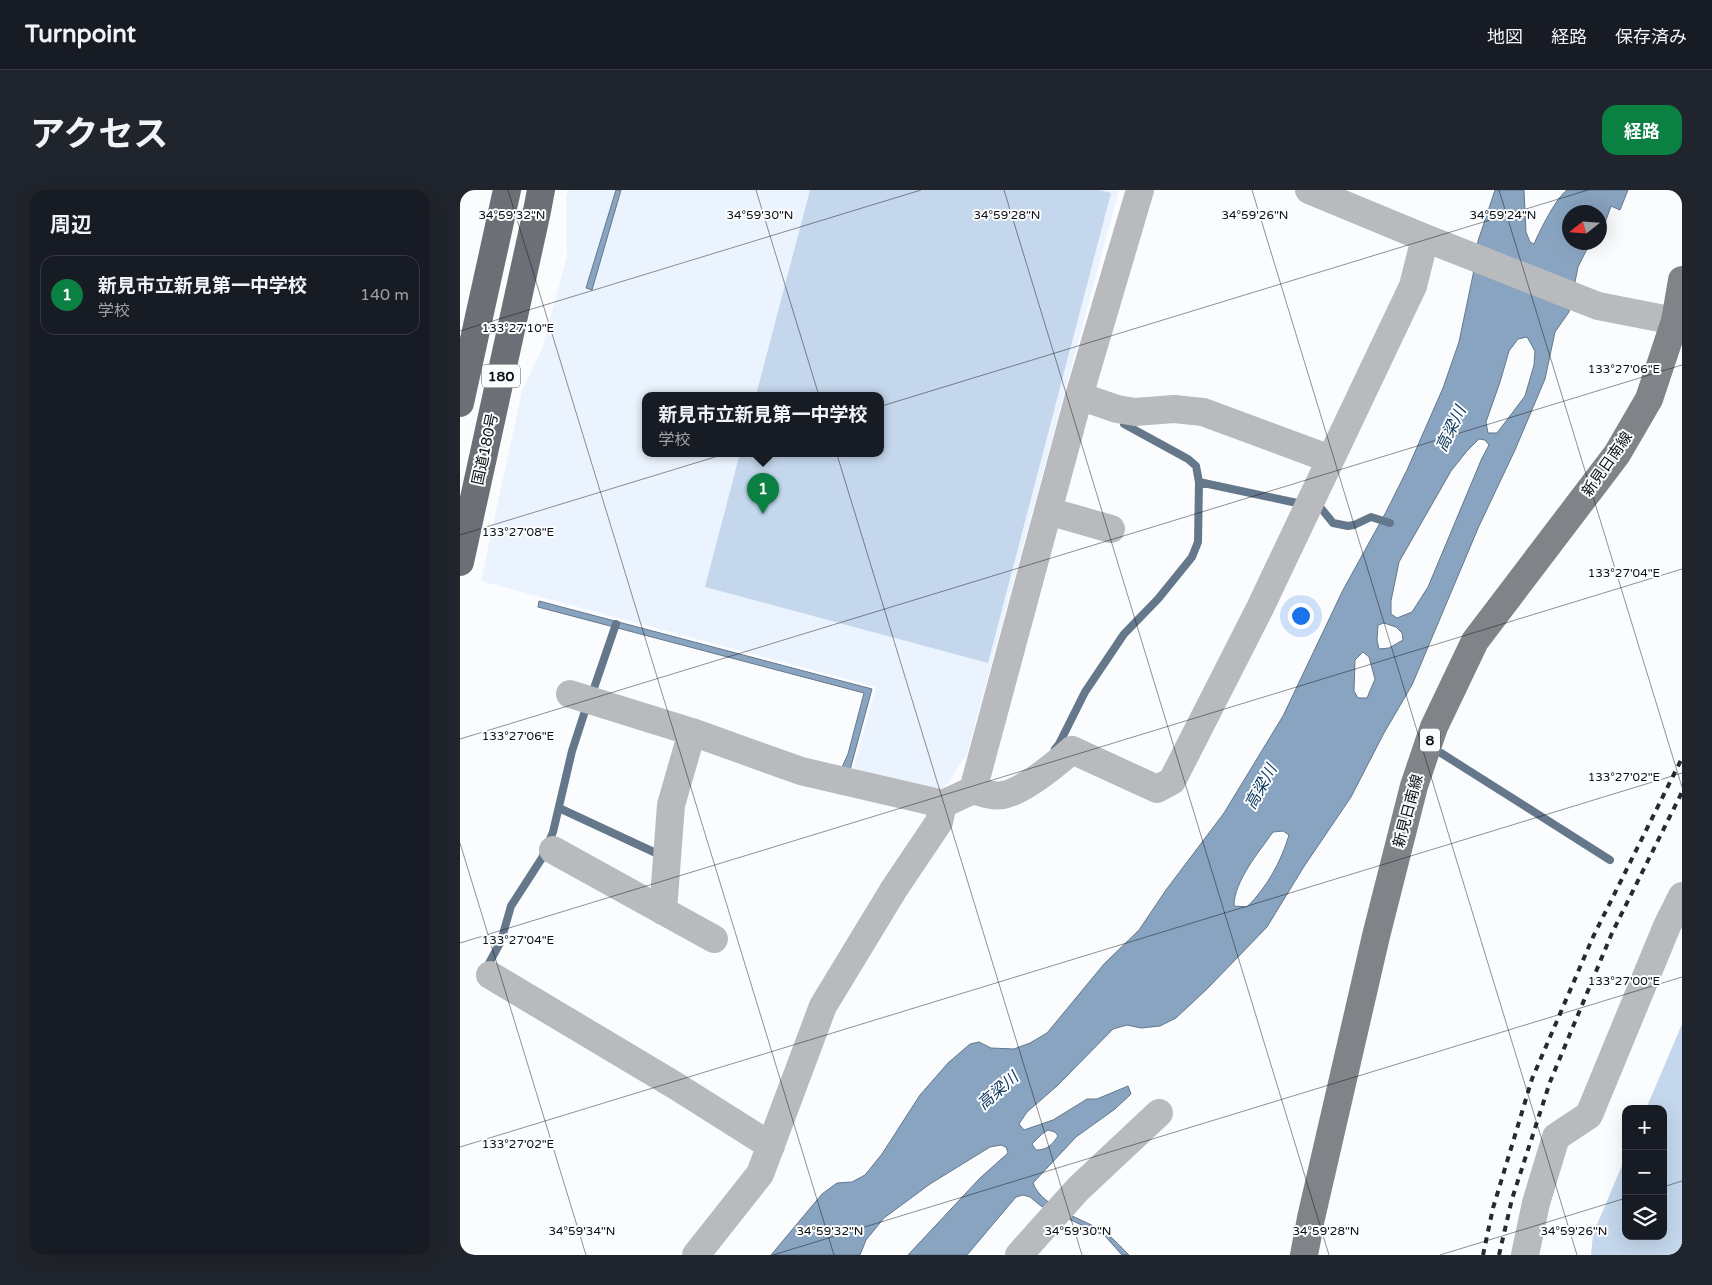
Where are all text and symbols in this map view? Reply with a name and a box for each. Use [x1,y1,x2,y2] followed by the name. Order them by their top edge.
[25,20,136,49] text: Turnpoint
[1487,26,1523,48] text: 地図
[1551,26,1587,48] text: 経路
[1615,26,1687,48] text: 保存済み
[1602,105,1682,155] button: 経路
[30,114,168,156] text: アクセス
[1562,205,1607,250] north arrow
[479,208,546,222] text: 34°59'32"N
[727,208,794,222] text: 34°59'30"N
[974,208,1041,222] text: 34°59'28"N
[1222,208,1289,222] text: 34°59'26"N
[1470,208,1537,222] text: 34°59'24"N
[50,213,92,238] text: 周辺
[98,275,307,297] text: 新見市立新見第一中学校
[62,285,72,305] text: 1
[360,285,409,305] text: 140 m
[98,301,130,321] text: 学校
[482,321,555,335] text: 133°27'10"E
[1588,362,1661,376] text: 133°27'06"E
[482,365,520,388] road number: 180
[642,392,884,457] popup
[1431,401,1471,455] water label: 高梁川
[658,404,868,426] text: 新見市立新見第一中学校
[469,411,501,487] street label: 国道180号
[1578,428,1636,500] street label: 新見日南線
[658,430,691,450] text: 学校
[747,473,779,514] pin: 1
[482,525,555,539] text: 133°27'08"E
[1588,566,1661,580] text: 133°27'04"E
[1288,603,1314,629] your location
[1420,728,1440,752] road number: 8
[482,729,555,743] text: 133°27'06"E
[1241,759,1282,813] water label: 高梁川
[1588,770,1661,784] text: 133°27'02"E
[1390,772,1426,850] street label: 新見日南線
[482,933,555,947] text: 133°27'04"E
[1588,974,1661,988] text: 133°27'00"E
[973,1066,1024,1114] water label: 高梁川
[1622,1105,1667,1240] map controls
[1622,1105,1667,1150] button: +
[482,1137,555,1151] text: 133°27'02"E
[1622,1150,1667,1195] button: −
[1622,1195,1667,1240] button: layers
[549,1224,616,1238] text: 34°59'34"N
[797,1224,864,1238] text: 34°59'32"N
[1045,1224,1112,1238] text: 34°59'30"N
[1293,1224,1360,1238] text: 34°59'28"N
[1541,1224,1608,1238] text: 34°59'26"N

